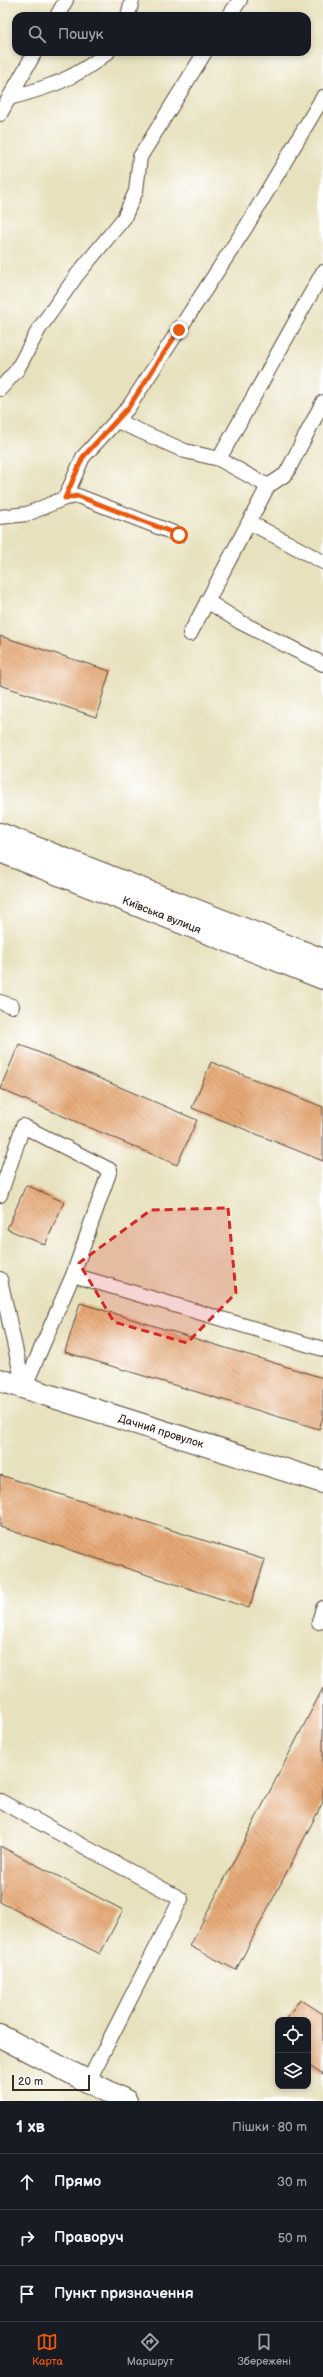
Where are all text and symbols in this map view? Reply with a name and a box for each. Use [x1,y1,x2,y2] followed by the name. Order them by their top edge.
[12,12,311,56] search box
[26,23,48,45] icon: search
[58,25,104,44] text: Пошук
[170,321,188,339] route end
[170,526,188,544] route start
[121,894,203,936] street label: Київська вулиця
[117,1412,205,1451] street label: Дачний провулок
[275,2017,311,2089] map controls
[275,2017,311,2053] button: locate
[275,2053,311,2089] button: layers
[12,2073,90,2092] scale bar
[18,2075,43,2088] text: 20 m
[16,2117,45,2137] text: 1 хв
[232,2119,307,2135] text: Пішки · 80 m
[16,2171,38,2193] icon: ahead
[54,2172,101,2191] text: Прямо
[277,2174,307,2190] text: 30 m
[16,2227,38,2249] icon: right
[54,2228,124,2247] text: Праворуч
[278,2230,307,2246] text: 50 m
[16,2283,38,2305] icon: arrive
[54,2284,194,2303] text: Пункт призначення
[32,2331,63,2368] tab: Карта
[127,2331,174,2368] tab: Маршрут
[237,2331,291,2368] tab: Збережені

